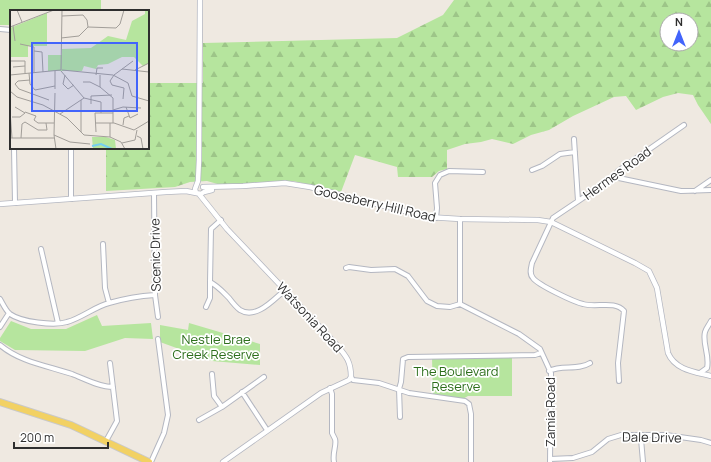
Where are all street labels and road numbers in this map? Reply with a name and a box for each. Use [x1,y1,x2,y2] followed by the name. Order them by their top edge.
[579,142,655,204] street label: Hermes Road
[312,180,438,226] street label: Gooseberry Hill Road
[145,218,165,292] street label: Scenic Drive
[273,278,347,356] street label: Watsonia Road
[541,377,559,447] street label: Zamia Road
[622,427,682,447] street label: Dale Drive

